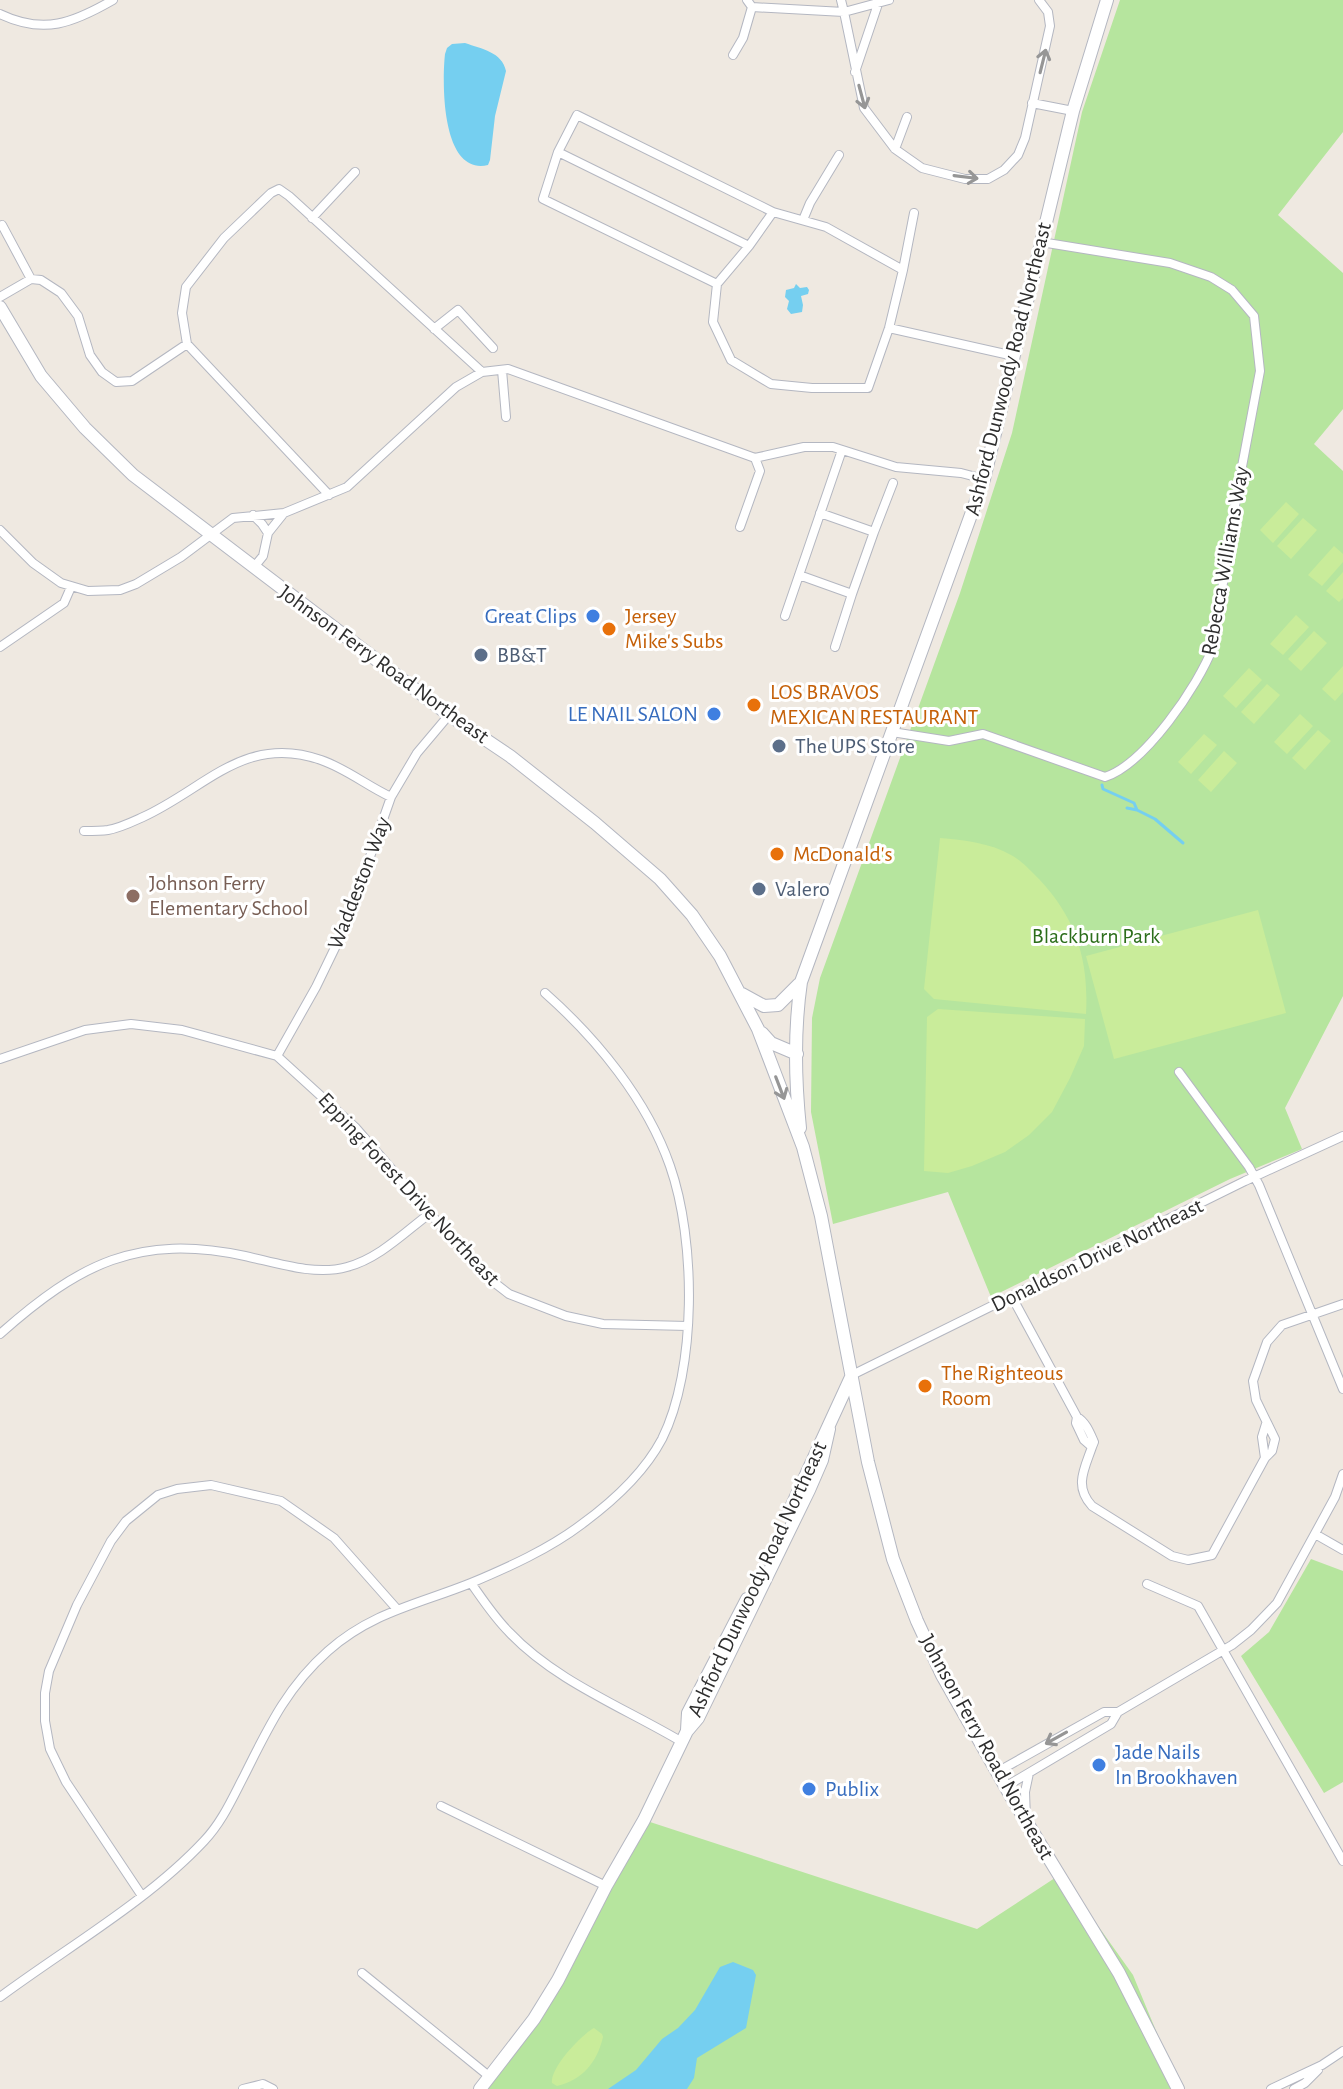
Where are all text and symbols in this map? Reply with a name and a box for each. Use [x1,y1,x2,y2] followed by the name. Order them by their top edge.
[1036,48,1051,74] one-way arrow
[855,84,870,110] one-way arrow
[953,170,979,185] one-way arrow
[961,220,1055,518] street label: Ashford Dunwoody Road Northeast
[1198,464,1253,657] street label: Rebecca Williams Way
[275,581,493,747] street label: Johnson Ferry Road Northeast
[485,605,577,627] place label: Great Clips
[625,605,723,652] place label: Jersey Mike's Subs
[584,607,602,625] marker: Great Clips
[600,620,618,638] marker: Jersey Mike's Subs
[497,644,547,666] place label: BB&T
[472,646,490,664] marker: BB&T
[770,681,979,728] place label: LOS BRAVOS MEXICAN RESTAURANT
[745,696,763,714] marker: LOS BRAVOS MEXICAN RESTAURANT
[568,703,698,725] place label: LE NAIL SALON
[705,705,723,723] marker: LE NAIL SALON
[795,735,915,757] place label: The UPS Store
[770,737,788,755] marker: The UPS Store
[324,813,395,952] street label: Waddeston Way
[793,843,893,865] place label: McDonald's
[768,845,786,863] marker: McDonald's
[149,872,309,919] place label: Johnson Ferry Elementary School
[775,878,830,900] place label: Valero
[750,880,768,898] marker: Valero
[124,887,142,905] marker: Johnson Ferry Elementary School
[1032,925,1160,947] park label: Blackburn Park
[774,1075,788,1100] one-way arrow
[314,1088,504,1290] street label: Epping Forest Drive Northeast
[988,1194,1206,1316] street label: Donaldson Drive Northeast
[941,1362,1063,1409] place label: The Righteous Room
[916,1377,934,1395] marker: The Righteous Room
[683,1438,831,1720] street label: Ashford Dunwoody Road Northeast
[916,1631,1058,1863] street label: Johnson Ferry Road Northeast
[1045,1731,1069,1746] one-way arrow
[1115,1741,1238,1788] place label: Jade Nails In Brookhaven
[1090,1756,1108,1774] marker: Jade Nails In Brookhaven
[825,1778,879,1800] place label: Publix
[800,1780,818,1798] marker: Publix

